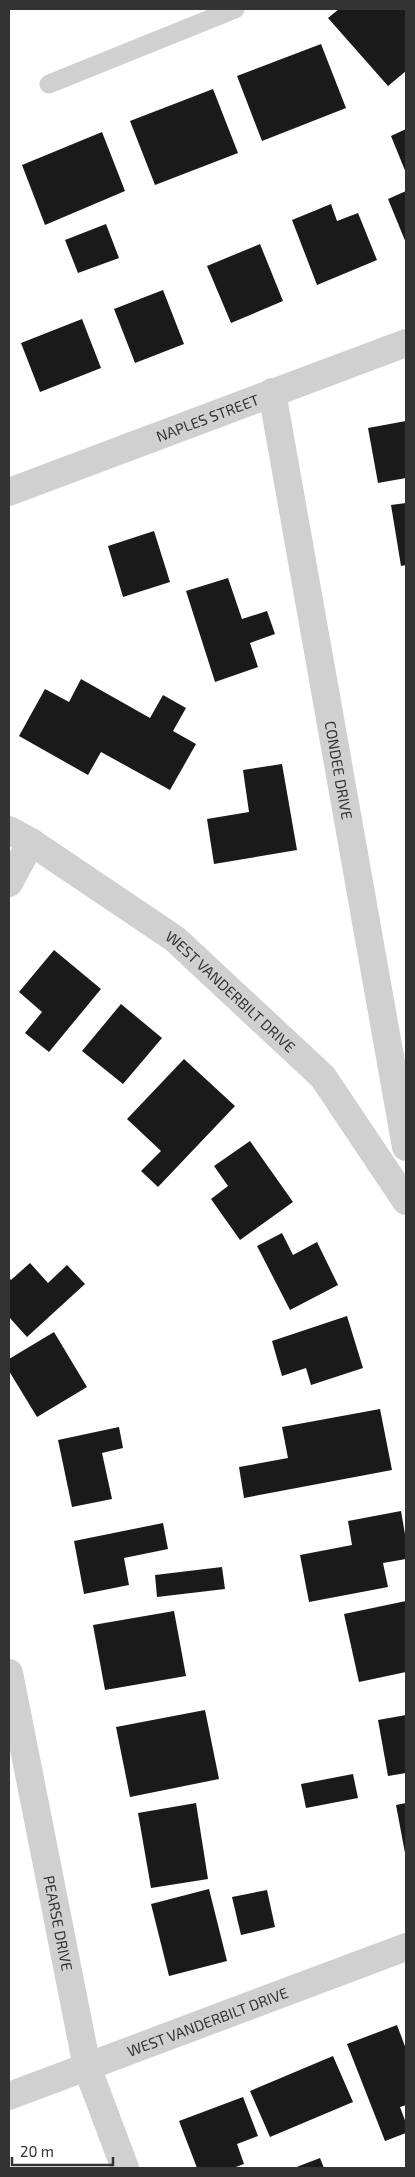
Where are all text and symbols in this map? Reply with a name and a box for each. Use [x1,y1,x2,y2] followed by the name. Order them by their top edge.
[153,390,262,445] street label: NAPLES STREET
[322,719,357,821] street label: CONDEE DRIVE
[163,927,299,1056] street label: WEST VANDERBILT DRIVE
[40,1874,77,1972] street label: PEARSE DRIVE
[124,1983,290,2060] street label: WEST VANDERBILT DRIVE
[12,2134,114,2166] scale bar
[20,2142,54,2160] text: 20 m

